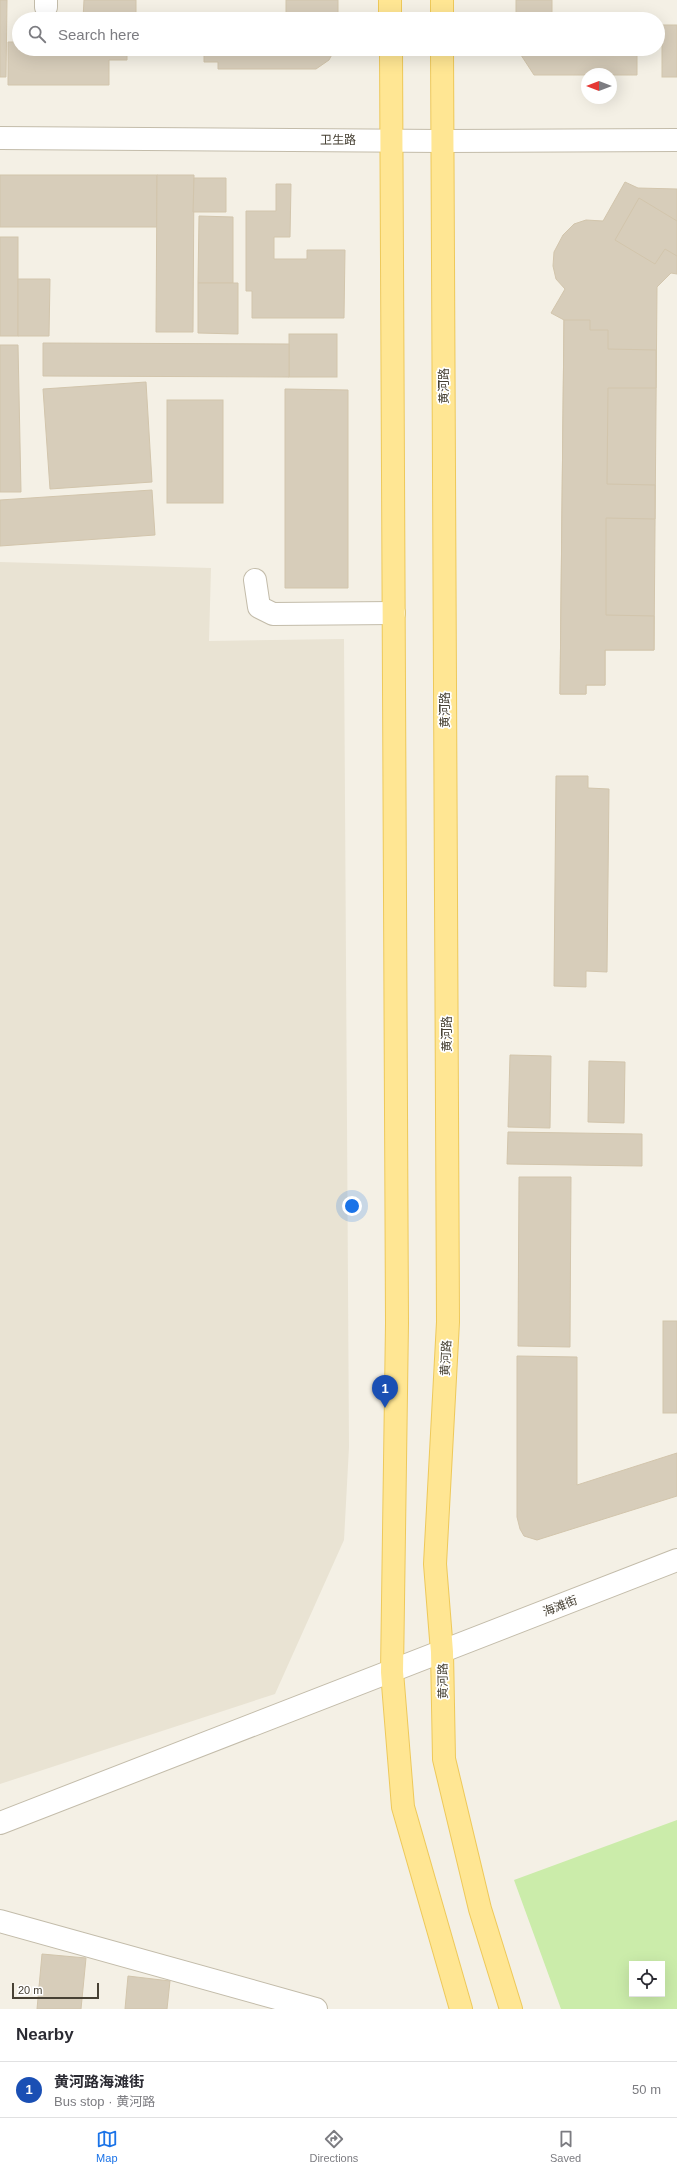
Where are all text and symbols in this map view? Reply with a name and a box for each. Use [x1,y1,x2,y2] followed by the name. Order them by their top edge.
[12,12,665,56] search box
[26,23,48,45] icon: search
[58,26,140,43] text: Search here
[581,68,617,104] north arrow
[320,133,356,147] street label: 卫生路
[437,368,451,404] street label: 黄河路
[438,692,452,728] street label: 黄河路
[440,1016,454,1052] street label: 黄河路
[342,1196,362,1216] your location
[438,1340,454,1376] street label: 黄河路
[372,1375,398,1408] pin: 1
[541,1593,579,1619] street label: 海滩街
[436,1663,450,1699] street label: 黄河路
[629,1961,665,1997] map controls
[629,1961,665,1997] button: locate
[12,1981,99,2000] scale bar
[18,1984,42,1996] text: 20 m
[16,2025,74,2044] text: Nearby
[54,2073,144,2090] text: 黄河路海滩街
[25,2082,33,2097] text: 1
[632,2082,661,2097] text: 50 m
[54,2094,155,2109] text: Bus stop · 黄河路
[96,2128,118,2164] tab: Map
[309,2128,358,2164] tab: Directions
[550,2128,581,2164] tab: Saved

